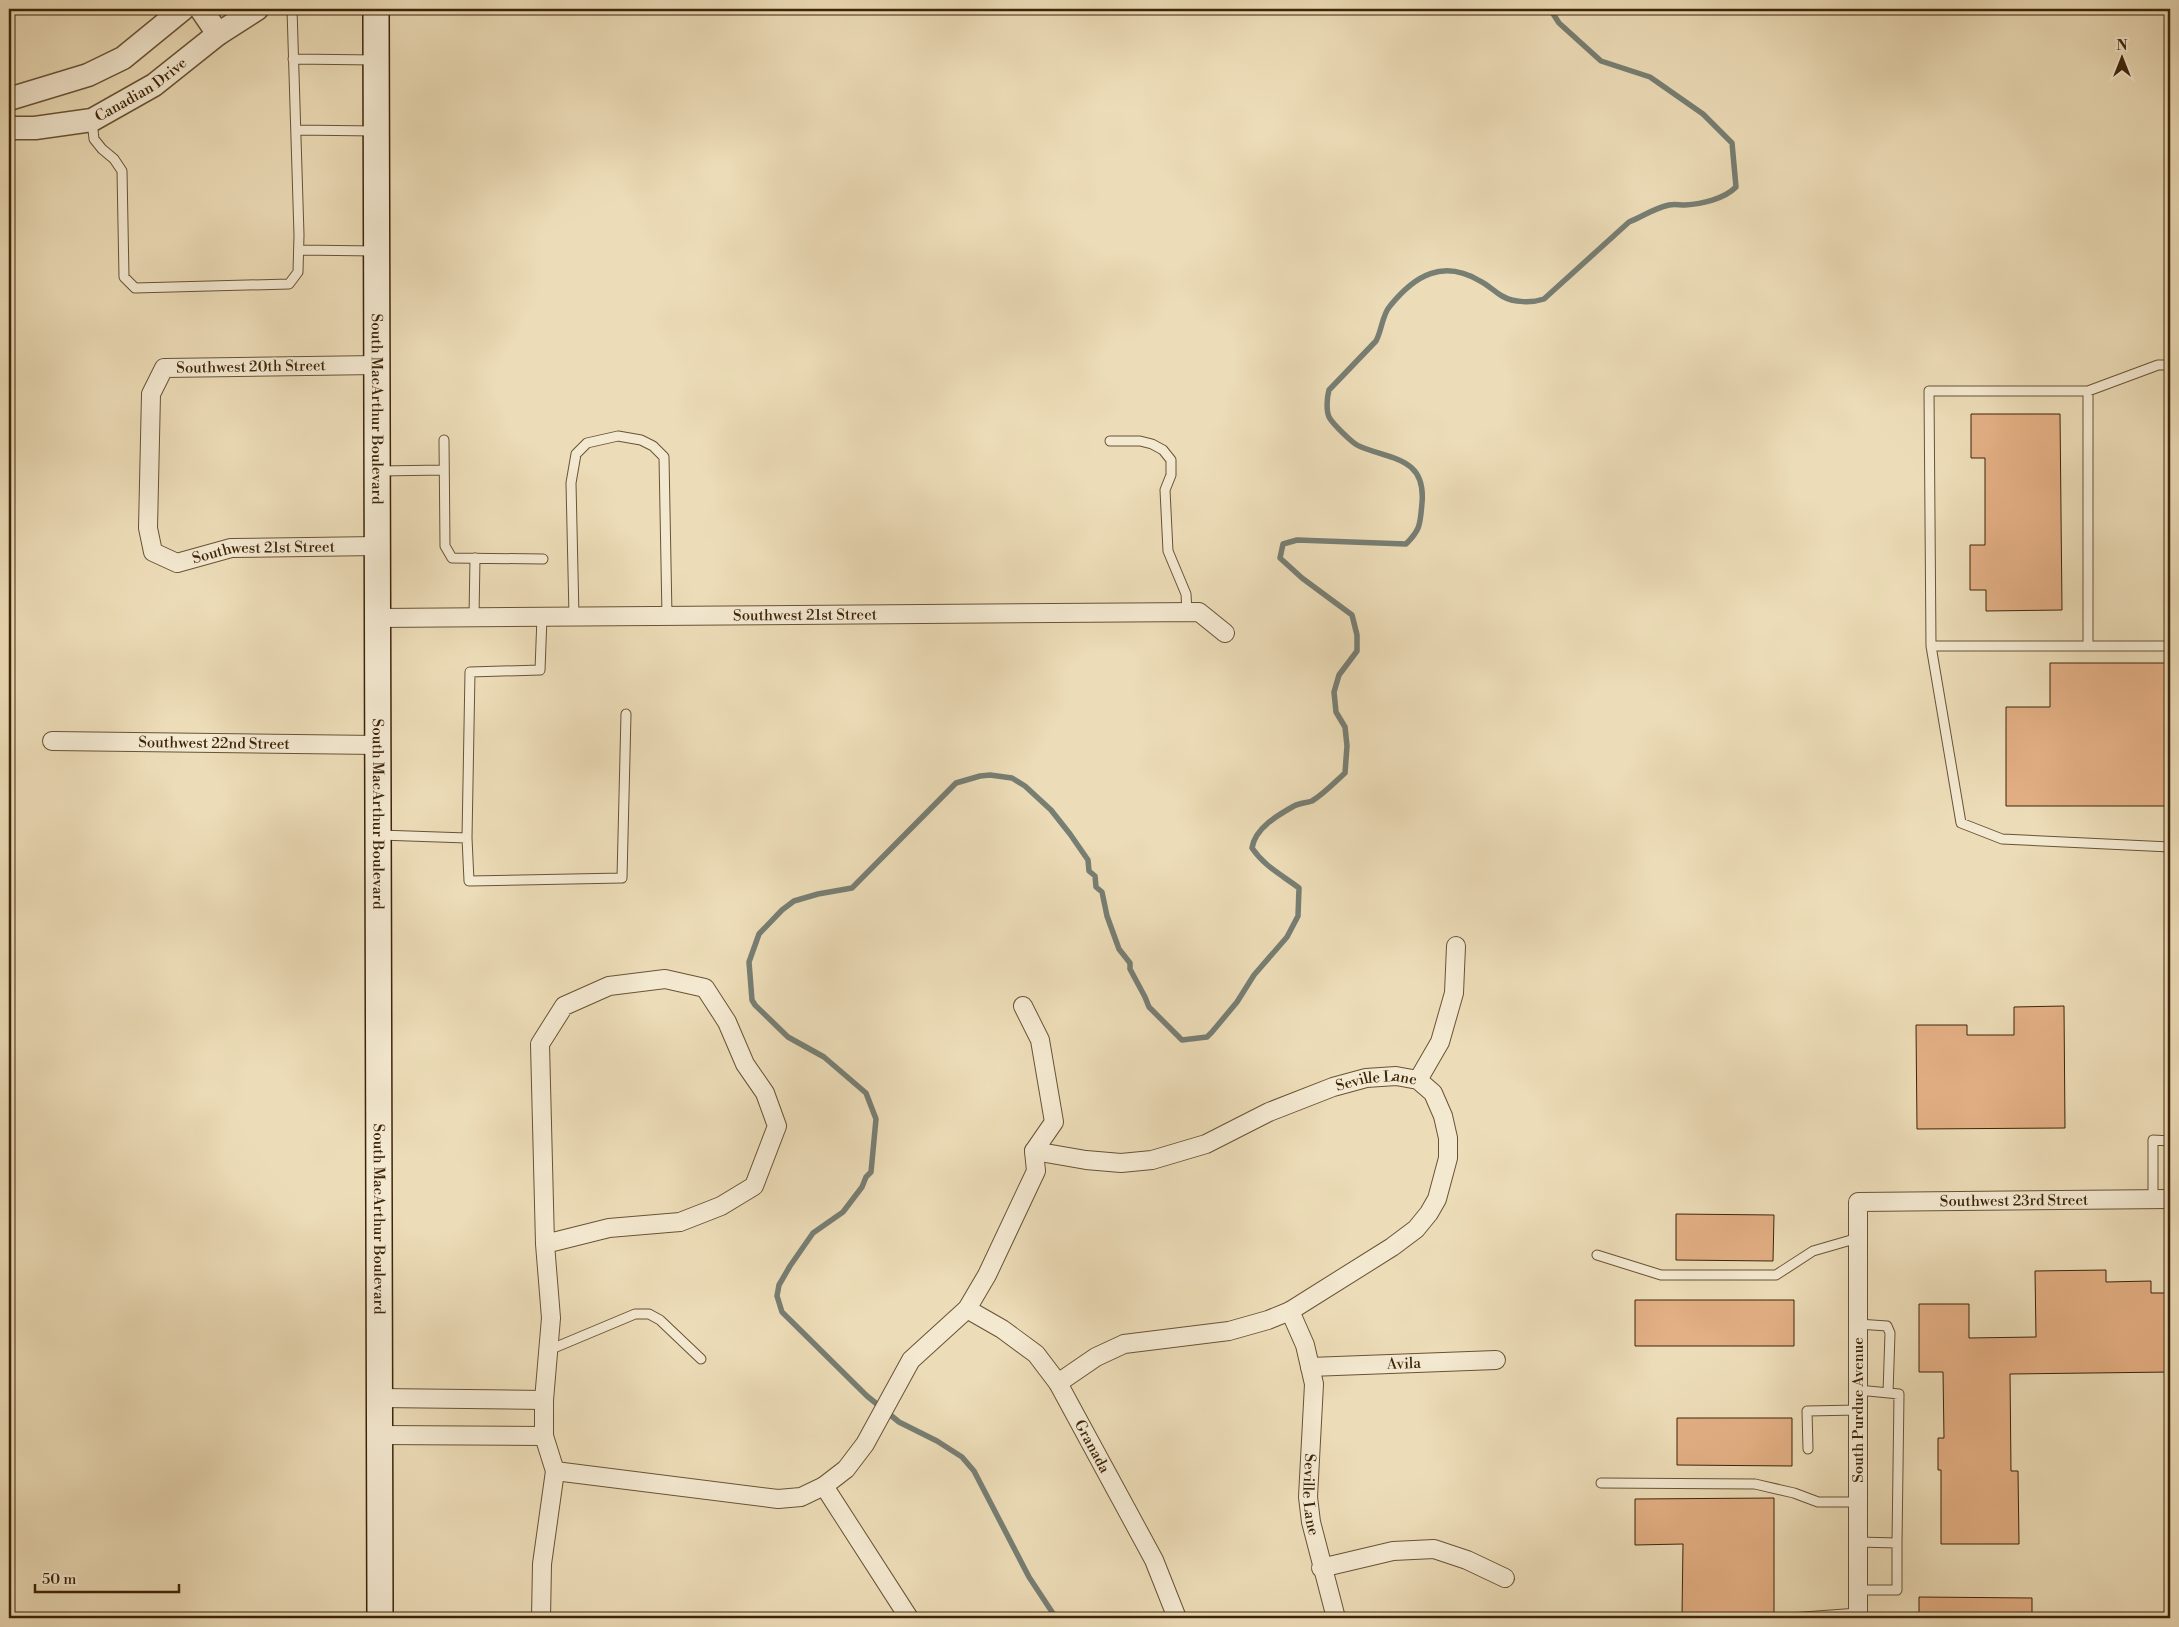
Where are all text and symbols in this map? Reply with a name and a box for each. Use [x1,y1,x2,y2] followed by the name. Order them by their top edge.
[2096,32,2146,82] north arrow
[2116,37,2128,55] text: N
[91,53,191,126] street label: Canadian Drive
[367,314,387,505] street label: South MacArthur Boulevard
[176,356,327,378] street label: Southwest 20th Street
[190,537,336,568] street label: Southwest 21st Street
[733,605,878,625] street label: Southwest 21st Street
[368,719,388,910] street label: South MacArthur Boulevard
[138,733,290,753] street label: Southwest 22nd Street
[1334,1066,1418,1095] street label: Seville Lane
[369,1124,389,1315] street label: South MacArthur Boulevard
[1940,1190,2089,1211] street label: Southwest 23rd Street
[1849,1337,1868,1483] street label: South Purdue Avenue
[1386,1353,1422,1374] street label: Avila
[1070,1416,1115,1477] street label: Granada
[1298,1453,1324,1538] street label: Seville Lane
[35,1562,179,1594] scale bar
[42,1570,76,1589] text: 50 m

